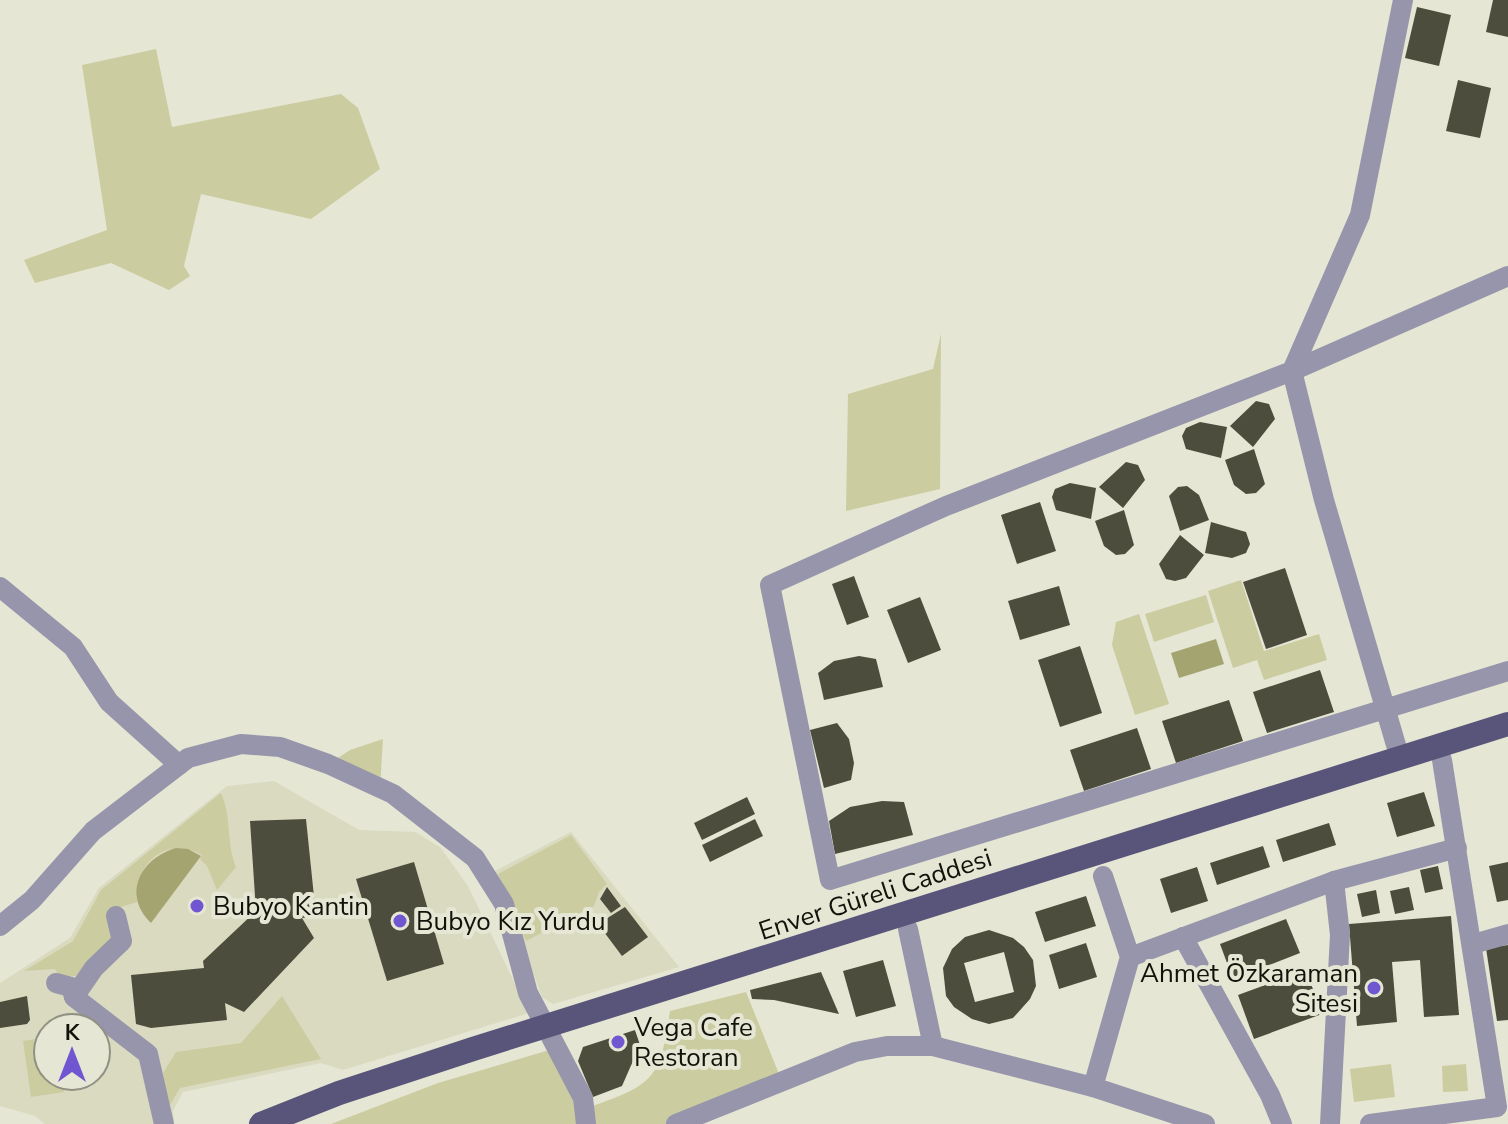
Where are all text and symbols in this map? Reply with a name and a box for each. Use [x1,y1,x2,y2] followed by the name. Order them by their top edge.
[754,840,996,949] street label: Enver Güreli Caddesi
[213,889,369,924] place label: Bubyo Kantin
[188,897,206,915] marker: Bubyo Kantin
[416,904,606,939] place label: Bubyo Kız Yurdu
[391,912,409,930] marker: Bubyo Kız Yurdu
[1140,956,1358,1021] place label: Ahmet Özkaraman Sitesi
[1365,979,1383,997] marker: Ahmet Özkaraman Sitesi
[633,1010,753,1075] place label: Vega Cafe Restoran
[32,1012,112,1092] north arrow
[65,1018,81,1048] text: K
[609,1033,627,1051] marker: Vega Cafe Restoran

